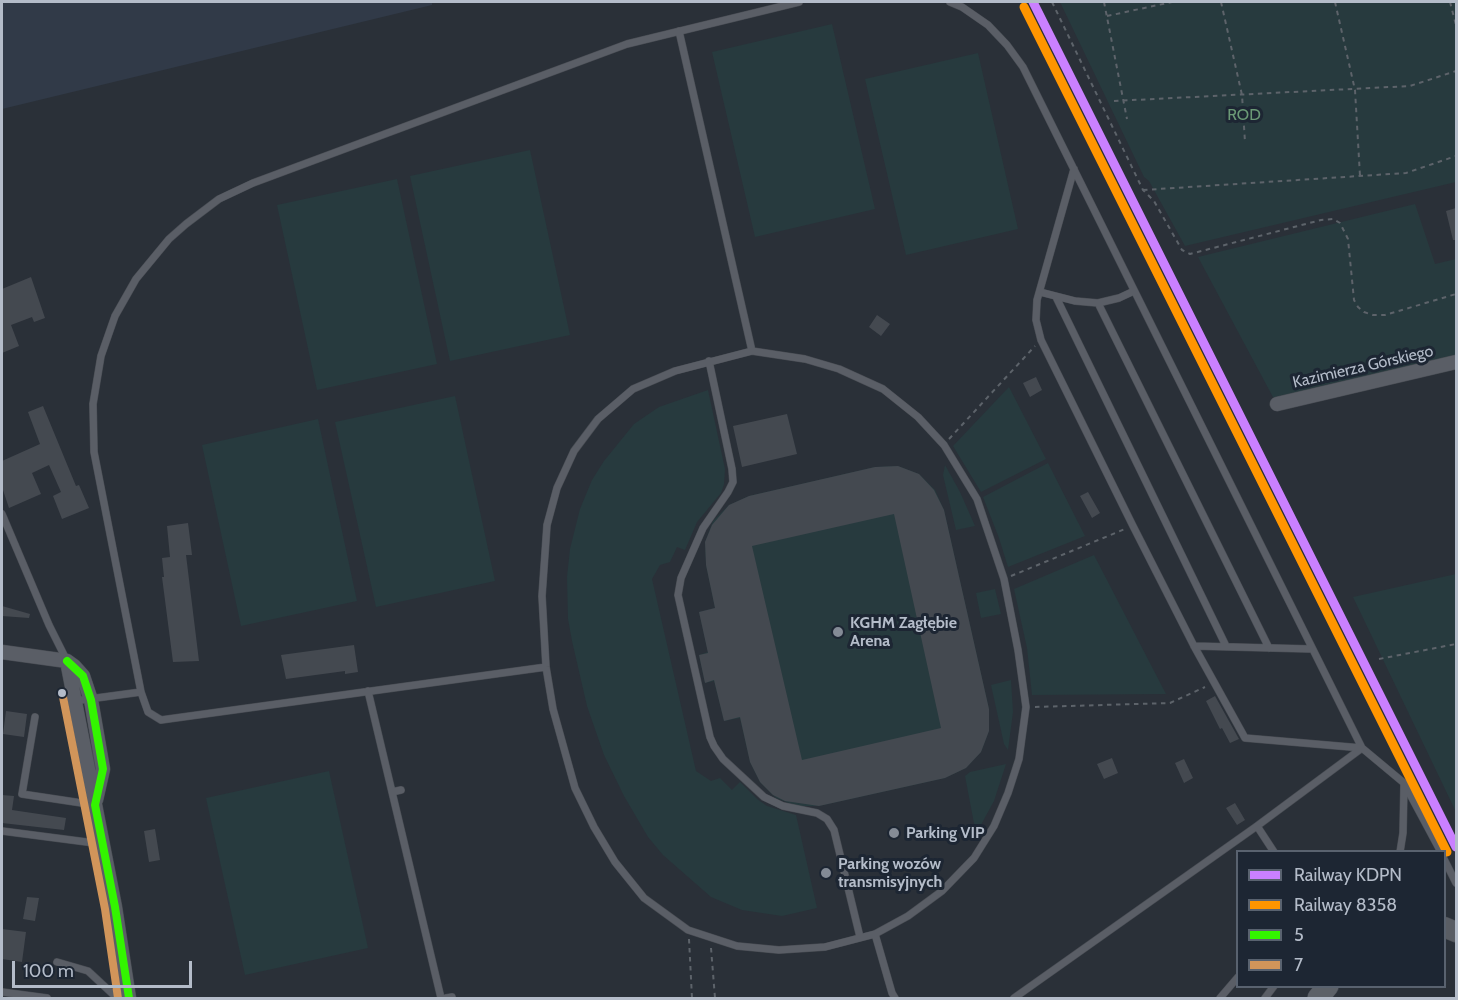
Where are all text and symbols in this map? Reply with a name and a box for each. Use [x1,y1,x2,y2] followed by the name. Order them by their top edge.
[1227,105,1261,125] park label: ROD
[1291,341,1435,393] street label: Kazimierza Górskiego
[850,613,957,651] place label: KGHM Zagłębie Arena
[831,625,845,639] marker: KGHM Zagłębie Arena
[56,687,68,699] unlabelled marker
[906,823,985,843] place label: Parking VIP
[887,826,901,840] marker: Parking VIP
[1236,850,1446,988] legend
[838,854,942,892] place label: Parking wozów transmisyjnych
[1294,864,1402,886] text: Railway KDPN
[819,866,833,880] marker: Parking wozów transmisyjnych
[1294,894,1397,916] text: Railway 8358
[1294,924,1304,946] text: 5
[15,949,195,987] scale bar
[1294,954,1303,976] text: 7
[23,960,74,982] text: 100 m

